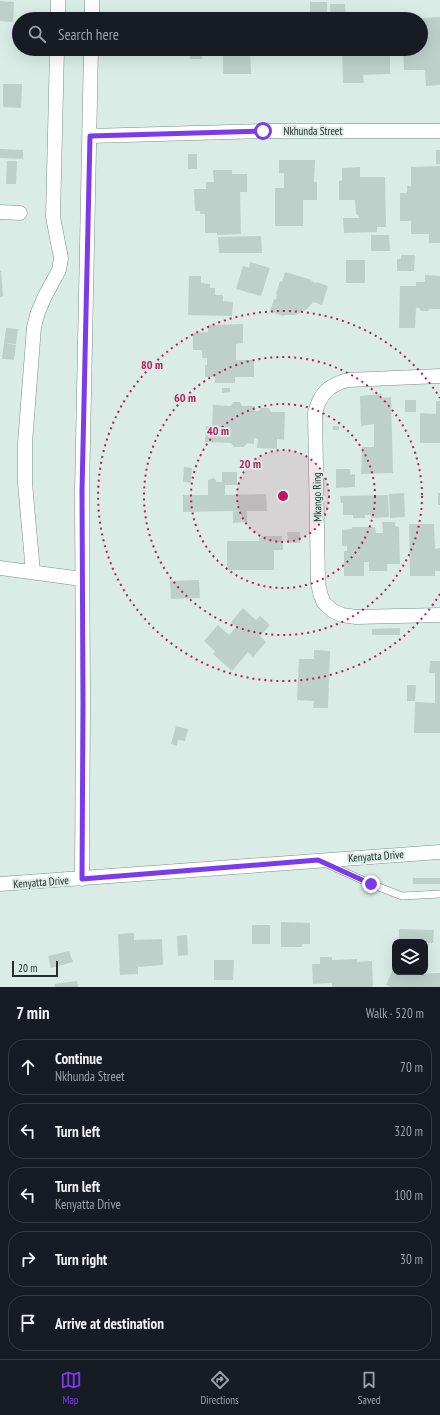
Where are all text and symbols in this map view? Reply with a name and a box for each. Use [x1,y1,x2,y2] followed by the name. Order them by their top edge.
[12,12,428,56] search box
[26,23,48,45] icon: search
[58,25,119,44] text: Search here
[254,122,272,140] route start
[284,124,342,138] street label: Nkhunda Street
[141,357,163,372] text: 80 m
[174,390,196,405] text: 60 m
[207,423,229,438] text: 40 m
[239,456,261,471] text: 20 m
[310,472,324,522] street label: Mkango Ring
[276,489,290,503] centre of rings
[348,847,405,865] street label: Kenyatta Drive
[13,873,70,891] street label: Kenyatta Drive
[362,875,380,893] route end
[392,939,428,975] map controls
[392,939,428,975] button: layers
[12,959,58,978] scale bar
[18,961,37,975] text: 20 m
[16,1002,50,1024] text: 7 min
[366,1005,424,1022] text: Walk · 520 m
[55,1049,102,1068] text: Continue
[17,1056,39,1078] icon: ahead
[400,1059,423,1076] text: 70 m
[55,1068,125,1085] text: Nkhunda Street
[17,1120,39,1142] icon: left
[55,1122,100,1141] text: Turn left
[394,1123,423,1140] text: 320 m
[55,1177,100,1196] text: Turn left
[17,1184,39,1206] icon: left
[394,1187,423,1204] text: 100 m
[55,1196,121,1213] text: Kenyatta Drive
[17,1248,39,1270] icon: right
[55,1250,107,1269] text: Turn right
[400,1251,423,1268] text: 30 m
[17,1312,39,1334] icon: arrive
[55,1314,164,1333] text: Arrive at destination
[60,1369,82,1407] tab: Map
[201,1369,239,1407] tab: Directions
[358,1369,380,1407] tab: Saved

